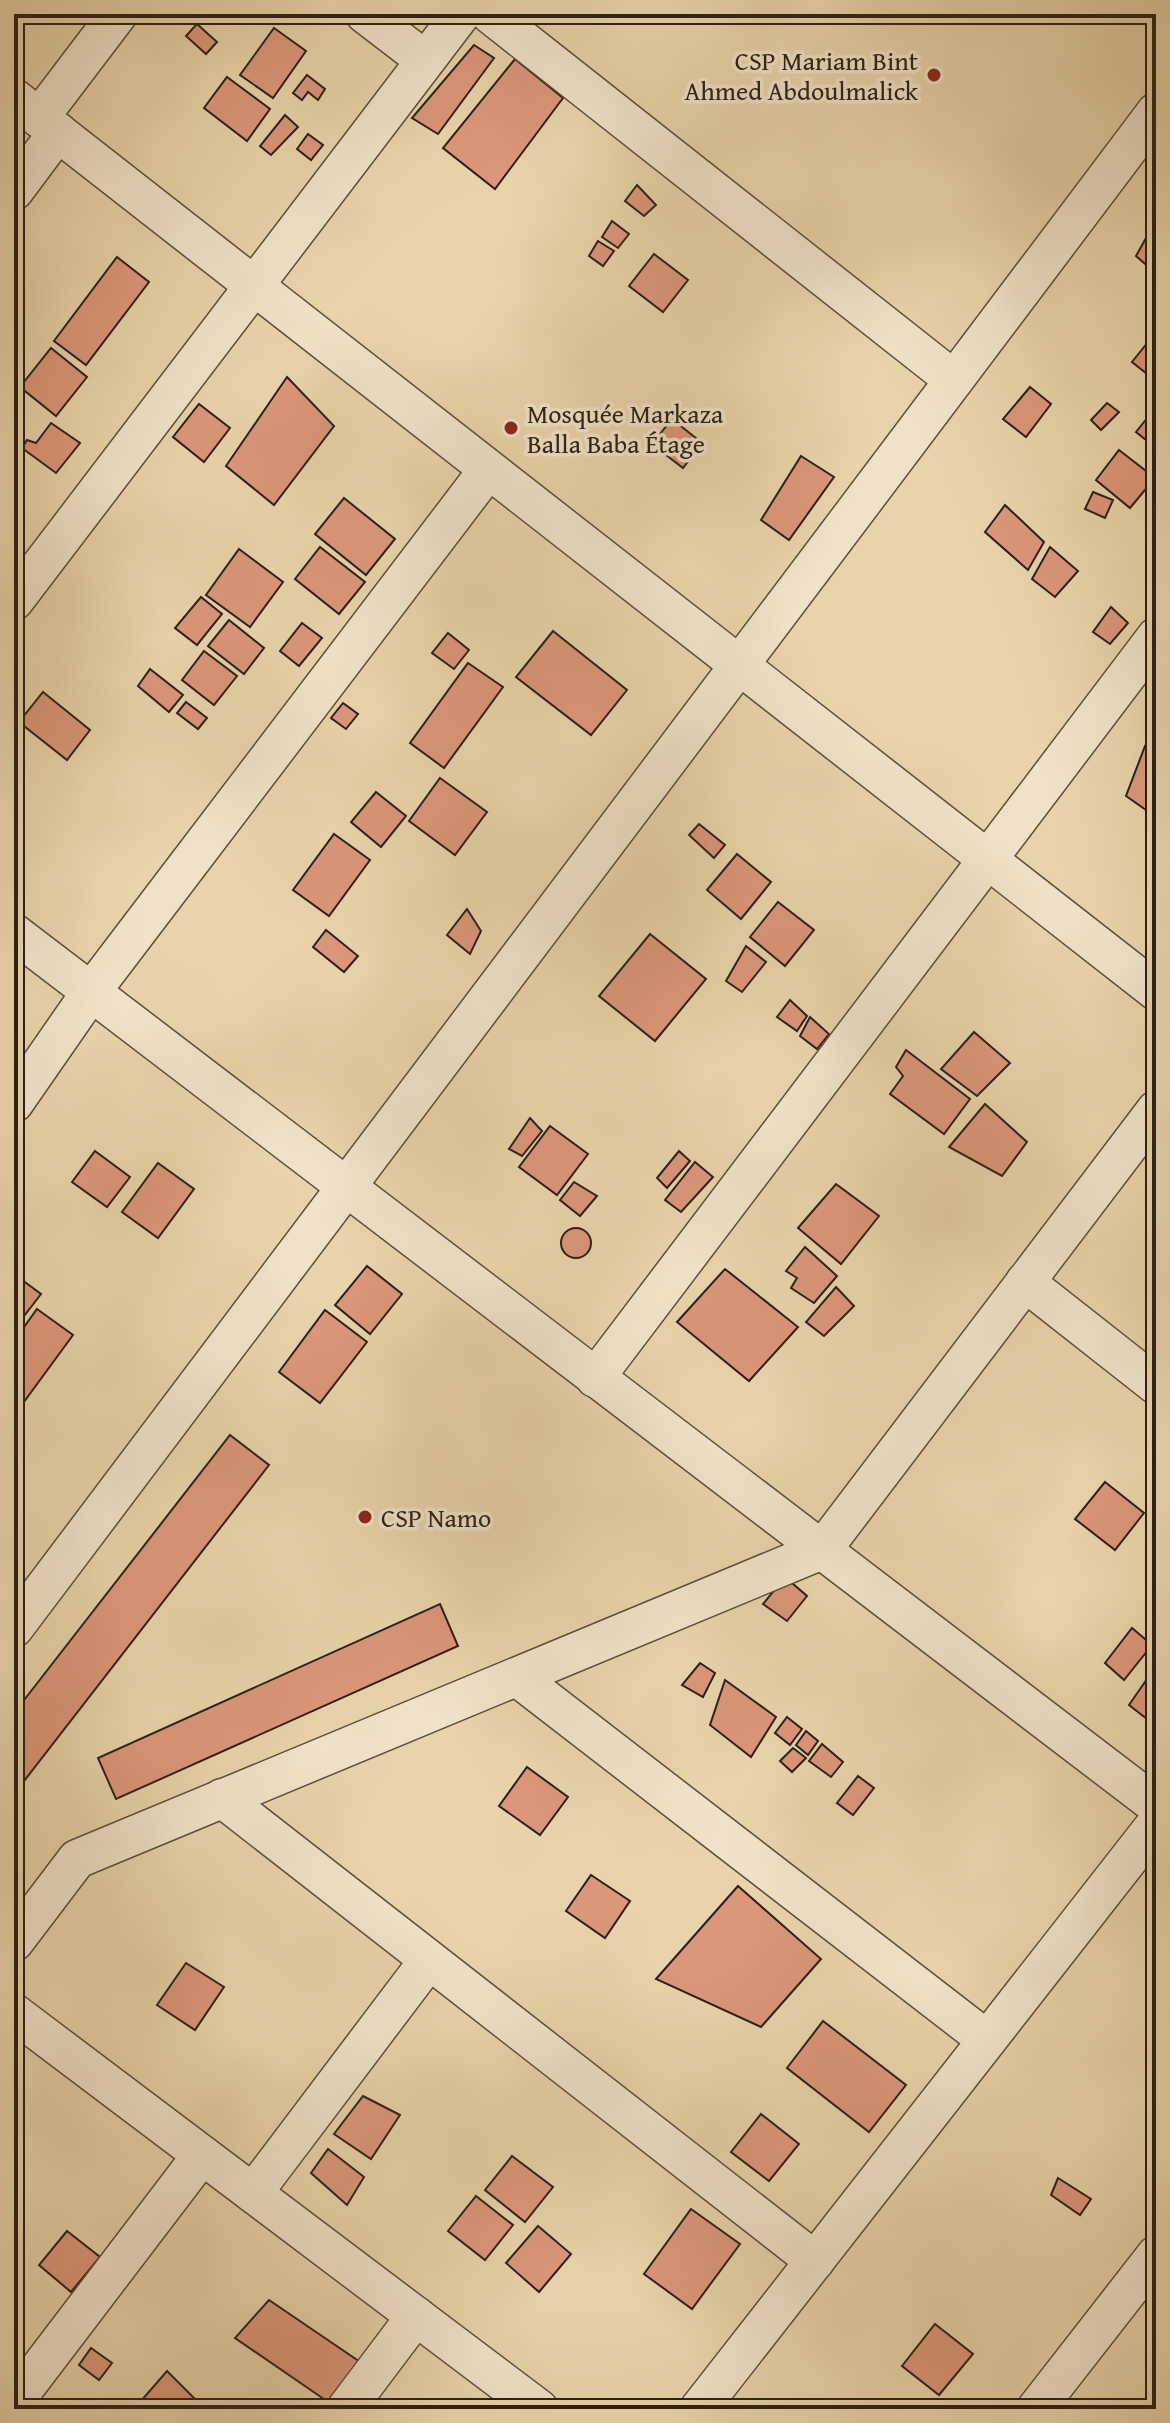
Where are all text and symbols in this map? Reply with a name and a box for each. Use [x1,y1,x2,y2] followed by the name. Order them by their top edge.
[684,41,919,110] place label: CSP Mariam Bint Ahmed Abdoulmalick
[925,66,943,84] marker: CSP Mariam Bint Ahmed Abdoulmalick
[527,394,724,463] place label: Mosquée Markaza Balla Baba Étage
[502,419,520,437] marker: Mosquée Markaza Balla Baba Étage
[381,1498,491,1537] place label: CSP Namo
[356,1508,374,1526] marker: CSP Namo

